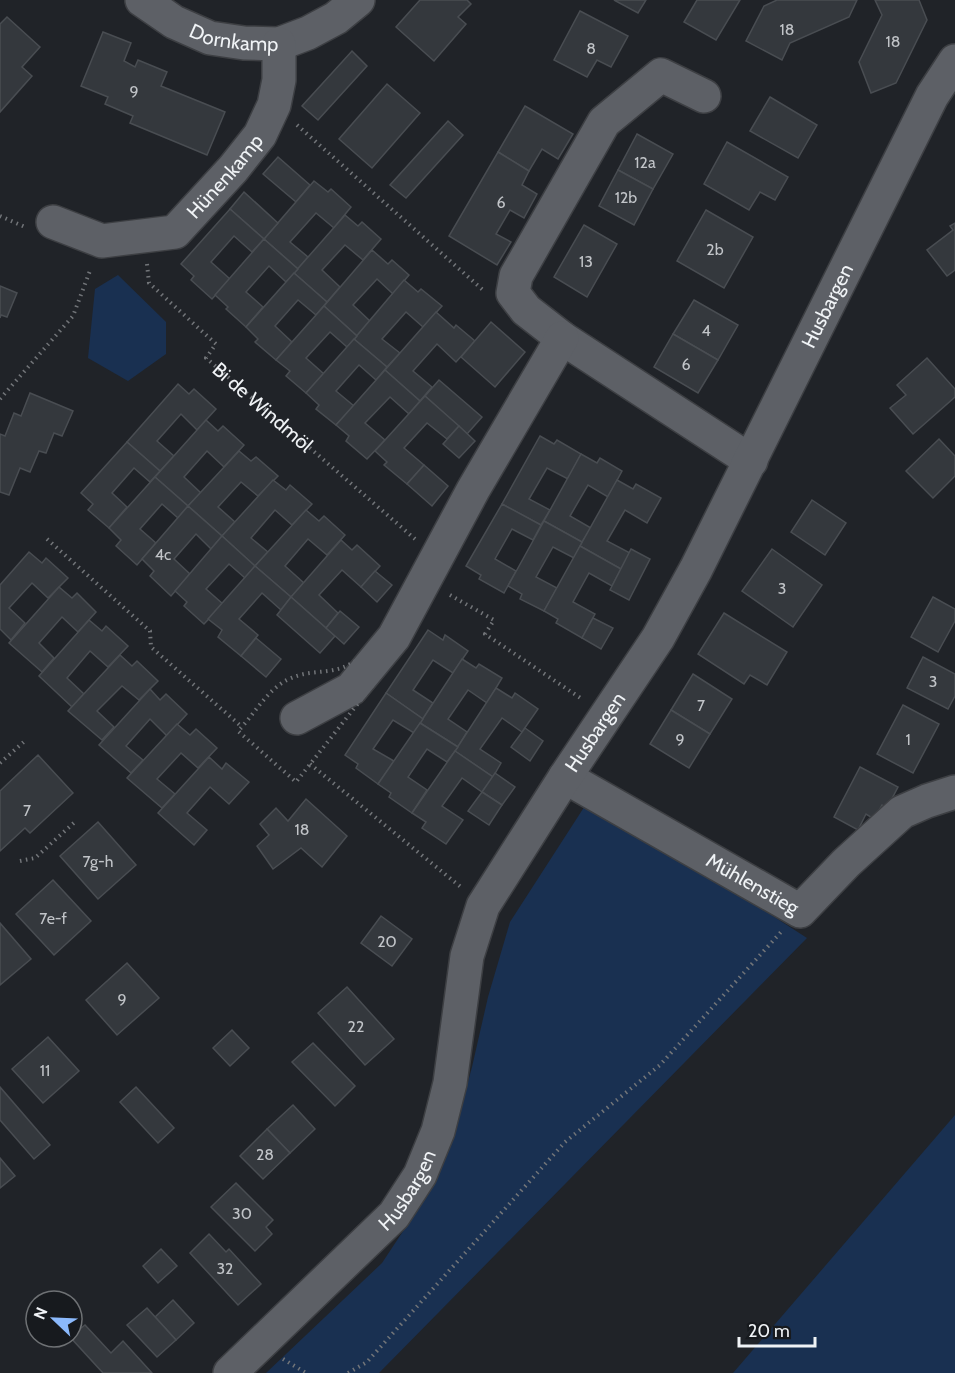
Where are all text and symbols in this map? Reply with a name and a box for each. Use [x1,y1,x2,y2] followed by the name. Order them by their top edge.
[186,18,279,56] street label: Dornkamp
[780,20,794,39] house number: 18
[886,32,900,51] house number: 18
[586,39,596,58] house number: 8
[129,82,139,101] house number: 9
[182,129,268,223] street label: Hünenkamp
[634,153,656,172] house number: 12a
[615,188,637,207] house number: 12b
[496,193,506,212] house number: 6
[706,240,724,259] house number: 2b
[579,252,593,271] house number: 13
[796,260,858,352] street label: Husbargen
[701,321,711,340] house number: 4
[681,355,691,374] house number: 6
[208,357,318,457] street label: Bi de Windmöl
[155,545,171,564] house number: 4c
[778,579,786,598] house number: 3
[929,672,937,691] house number: 3
[560,688,630,777] street label: Husbargen
[697,696,705,715] house number: 7
[675,730,685,749] house number: 9
[905,730,911,749] house number: 1
[23,801,31,820] house number: 7
[295,820,309,839] house number: 18
[702,848,804,920] street label: Mühlenstieg
[83,852,113,871] house number: 7g-h
[39,909,67,928] house number: 7e-f
[377,932,397,951] house number: 20
[117,990,127,1009] house number: 9
[348,1017,364,1036] house number: 22
[40,1061,50,1080] house number: 11
[256,1145,274,1164] house number: 28
[373,1146,441,1236] street label: Husbargen
[232,1204,252,1223] house number: 30
[216,1259,234,1278] house number: 32
[24,1289,84,1349] north arrow
[30,1304,52,1322] text: N
[739,1310,816,1348] scale bar
[748,1320,790,1342] text: 20 m

